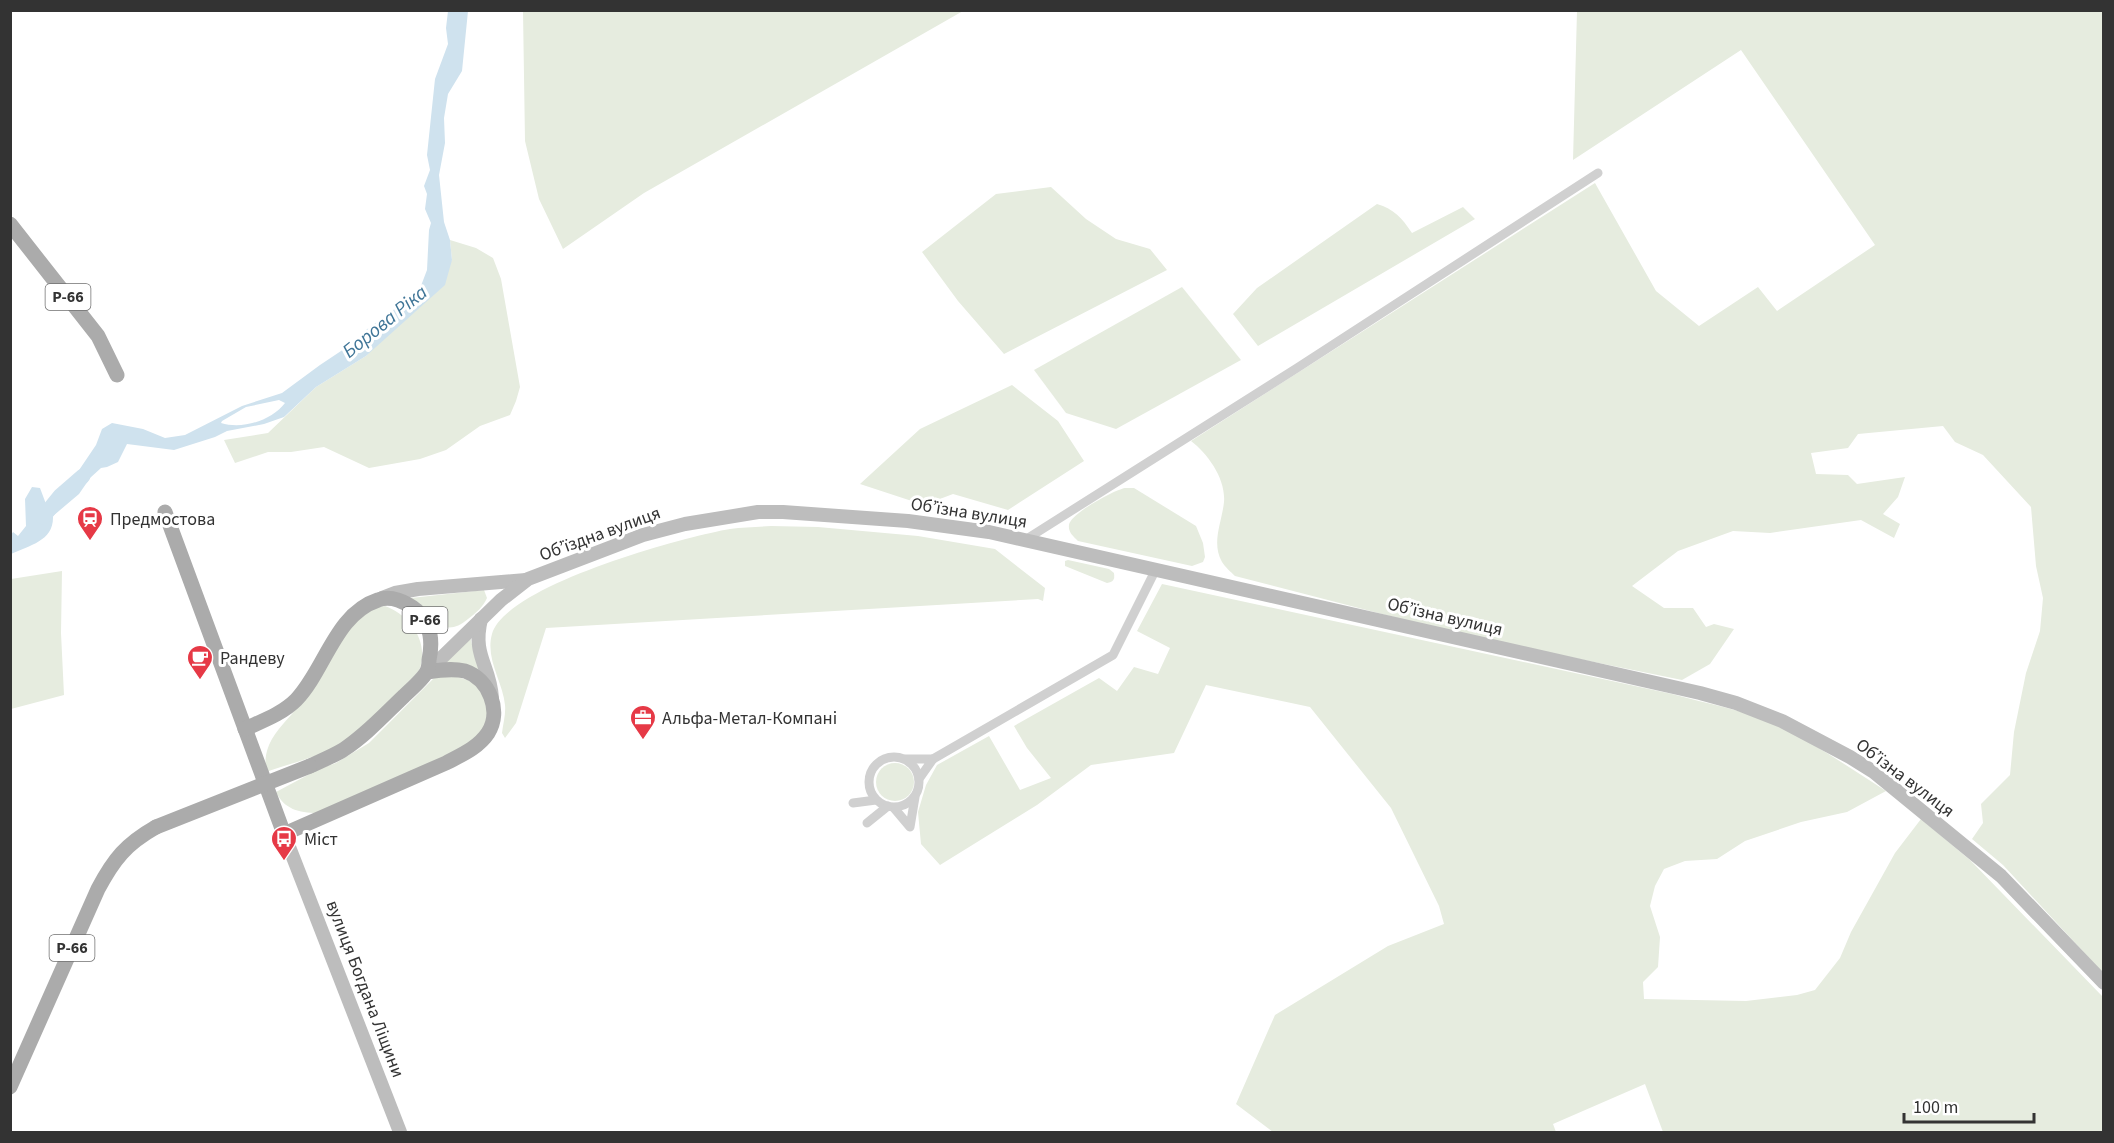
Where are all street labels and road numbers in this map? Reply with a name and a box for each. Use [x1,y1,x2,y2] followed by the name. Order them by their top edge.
[46,284,90,310] road number: Р-66
[909,491,1029,535] street label: Об’їзна вулиця
[536,500,664,568] street label: Об’їздна вулиця
[1385,592,1505,642] street label: Об’їзна вулиця
[402,607,448,633] road number: Р-66
[1850,733,1960,823] street label: Об’їзна вулиця
[320,897,410,1081] street label: вулиця Богдана Ліщини
[50,935,94,961] road number: Р-66

